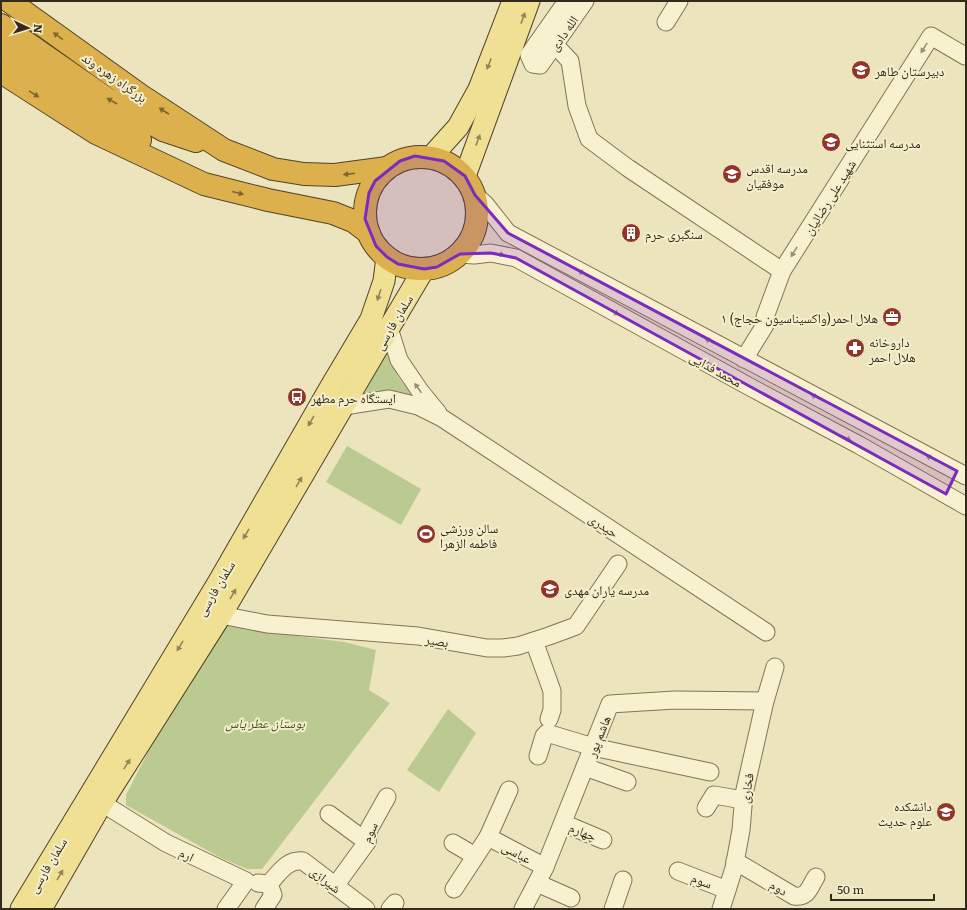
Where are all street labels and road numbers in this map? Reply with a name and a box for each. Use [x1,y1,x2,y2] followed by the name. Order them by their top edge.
[544,11,582,55] street label: الله دادی
[78,47,152,107] street label: بزرگراه زهره وند
[798,156,860,238] street label: شهید علی رضائیان
[369,291,417,353] street label: سلمان فارسی
[687,347,746,391] street label: محمد فدایی
[585,508,623,542] street label: حیدری
[191,557,239,619] street label: سلمان فارسی
[423,629,450,651] street label: بصیر
[581,712,615,761] street label: هاشم پور
[734,771,758,805] street label: فخاری
[567,817,599,845] street label: چهارم
[356,819,382,845] street label: سوم
[23,834,71,896] street label: سلمان فارسی
[499,836,536,868] street label: عباسی
[176,842,198,866] street label: ارم
[307,861,345,897] street label: شیرازی
[689,867,715,893] street label: سوم
[766,874,792,900] street label: دوم

